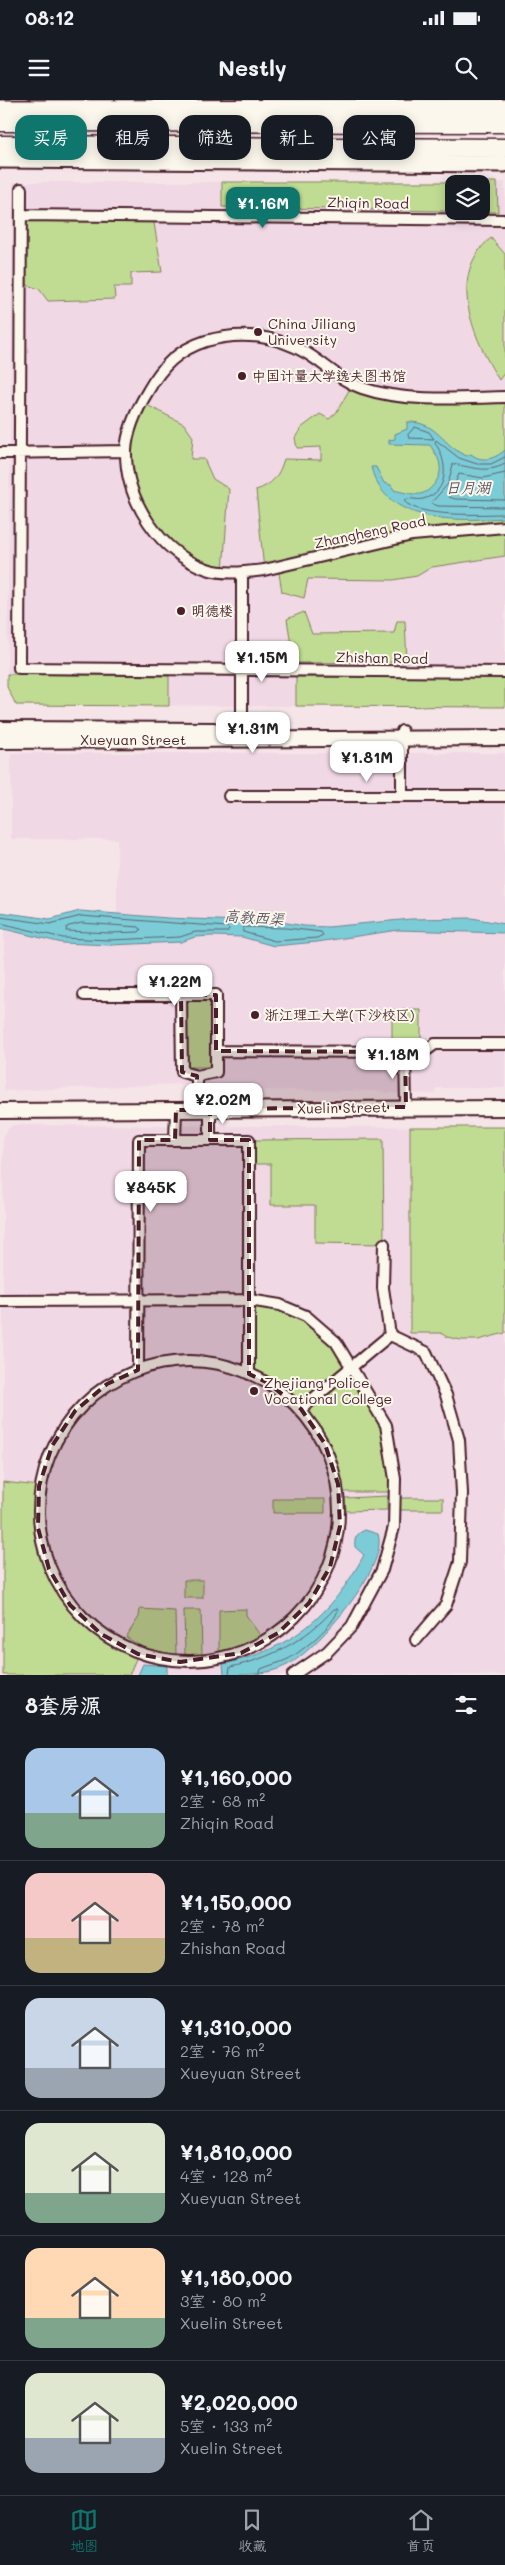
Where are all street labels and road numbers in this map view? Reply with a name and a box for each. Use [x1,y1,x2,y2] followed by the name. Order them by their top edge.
[327,192,409,213] street label: Zhiqin Road
[312,510,428,553] street label: Zhangheng Road
[336,647,428,668] street label: Zhishan Road
[80,730,186,749] street label: Xueyuan Street
[297,1097,387,1118] street label: Xuelin Street

